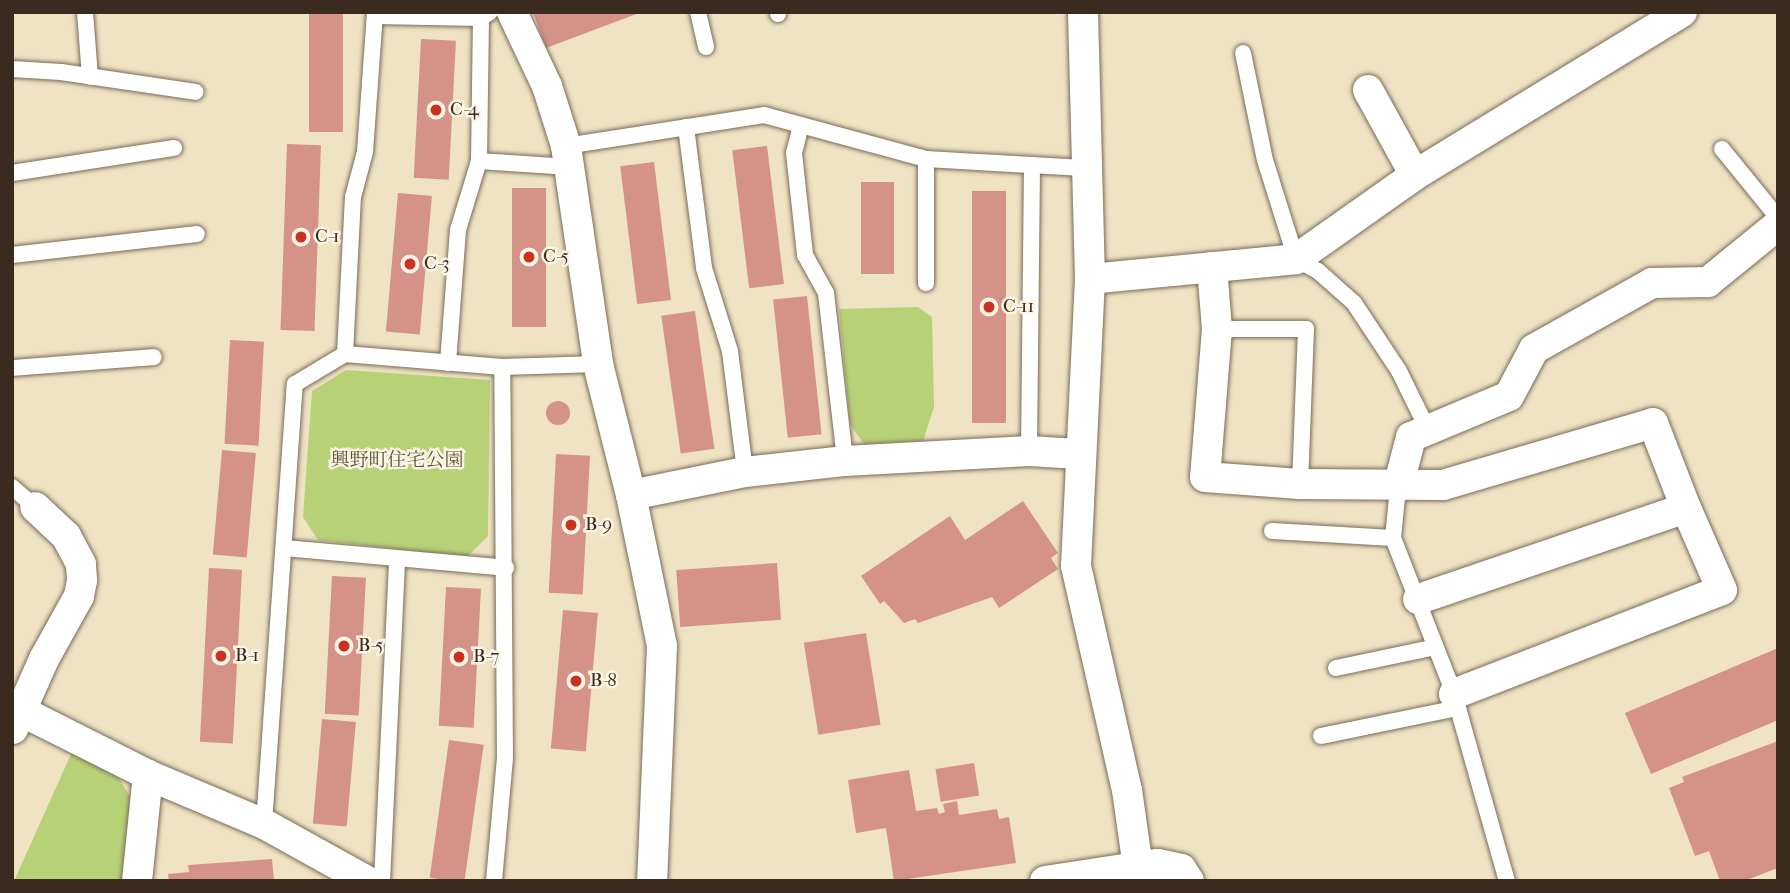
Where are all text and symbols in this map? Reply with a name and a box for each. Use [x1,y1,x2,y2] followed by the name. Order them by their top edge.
[450,99,479,121] place label: C-4
[428,102,444,118] marker: C-4
[315,226,340,248] place label: C-1
[293,229,309,245] marker: C-1
[543,246,569,268] place label: C-5
[521,249,537,265] marker: C-5
[424,253,450,275] place label: C-3
[402,256,418,272] marker: C-3
[1003,296,1034,318] place label: C-11
[981,299,997,315] marker: C-11
[331,450,463,472] park label: 興野町住宅公園
[585,514,612,536] place label: B-9
[563,517,579,533] marker: B-9
[358,635,383,657] place label: B-5
[336,638,352,654] marker: B-5
[235,645,259,667] place label: B-1
[473,646,499,668] place label: B-7
[213,648,229,664] marker: B-1
[451,649,467,665] marker: B-7
[590,670,617,692] place label: B-8
[568,673,584,689] marker: B-8

